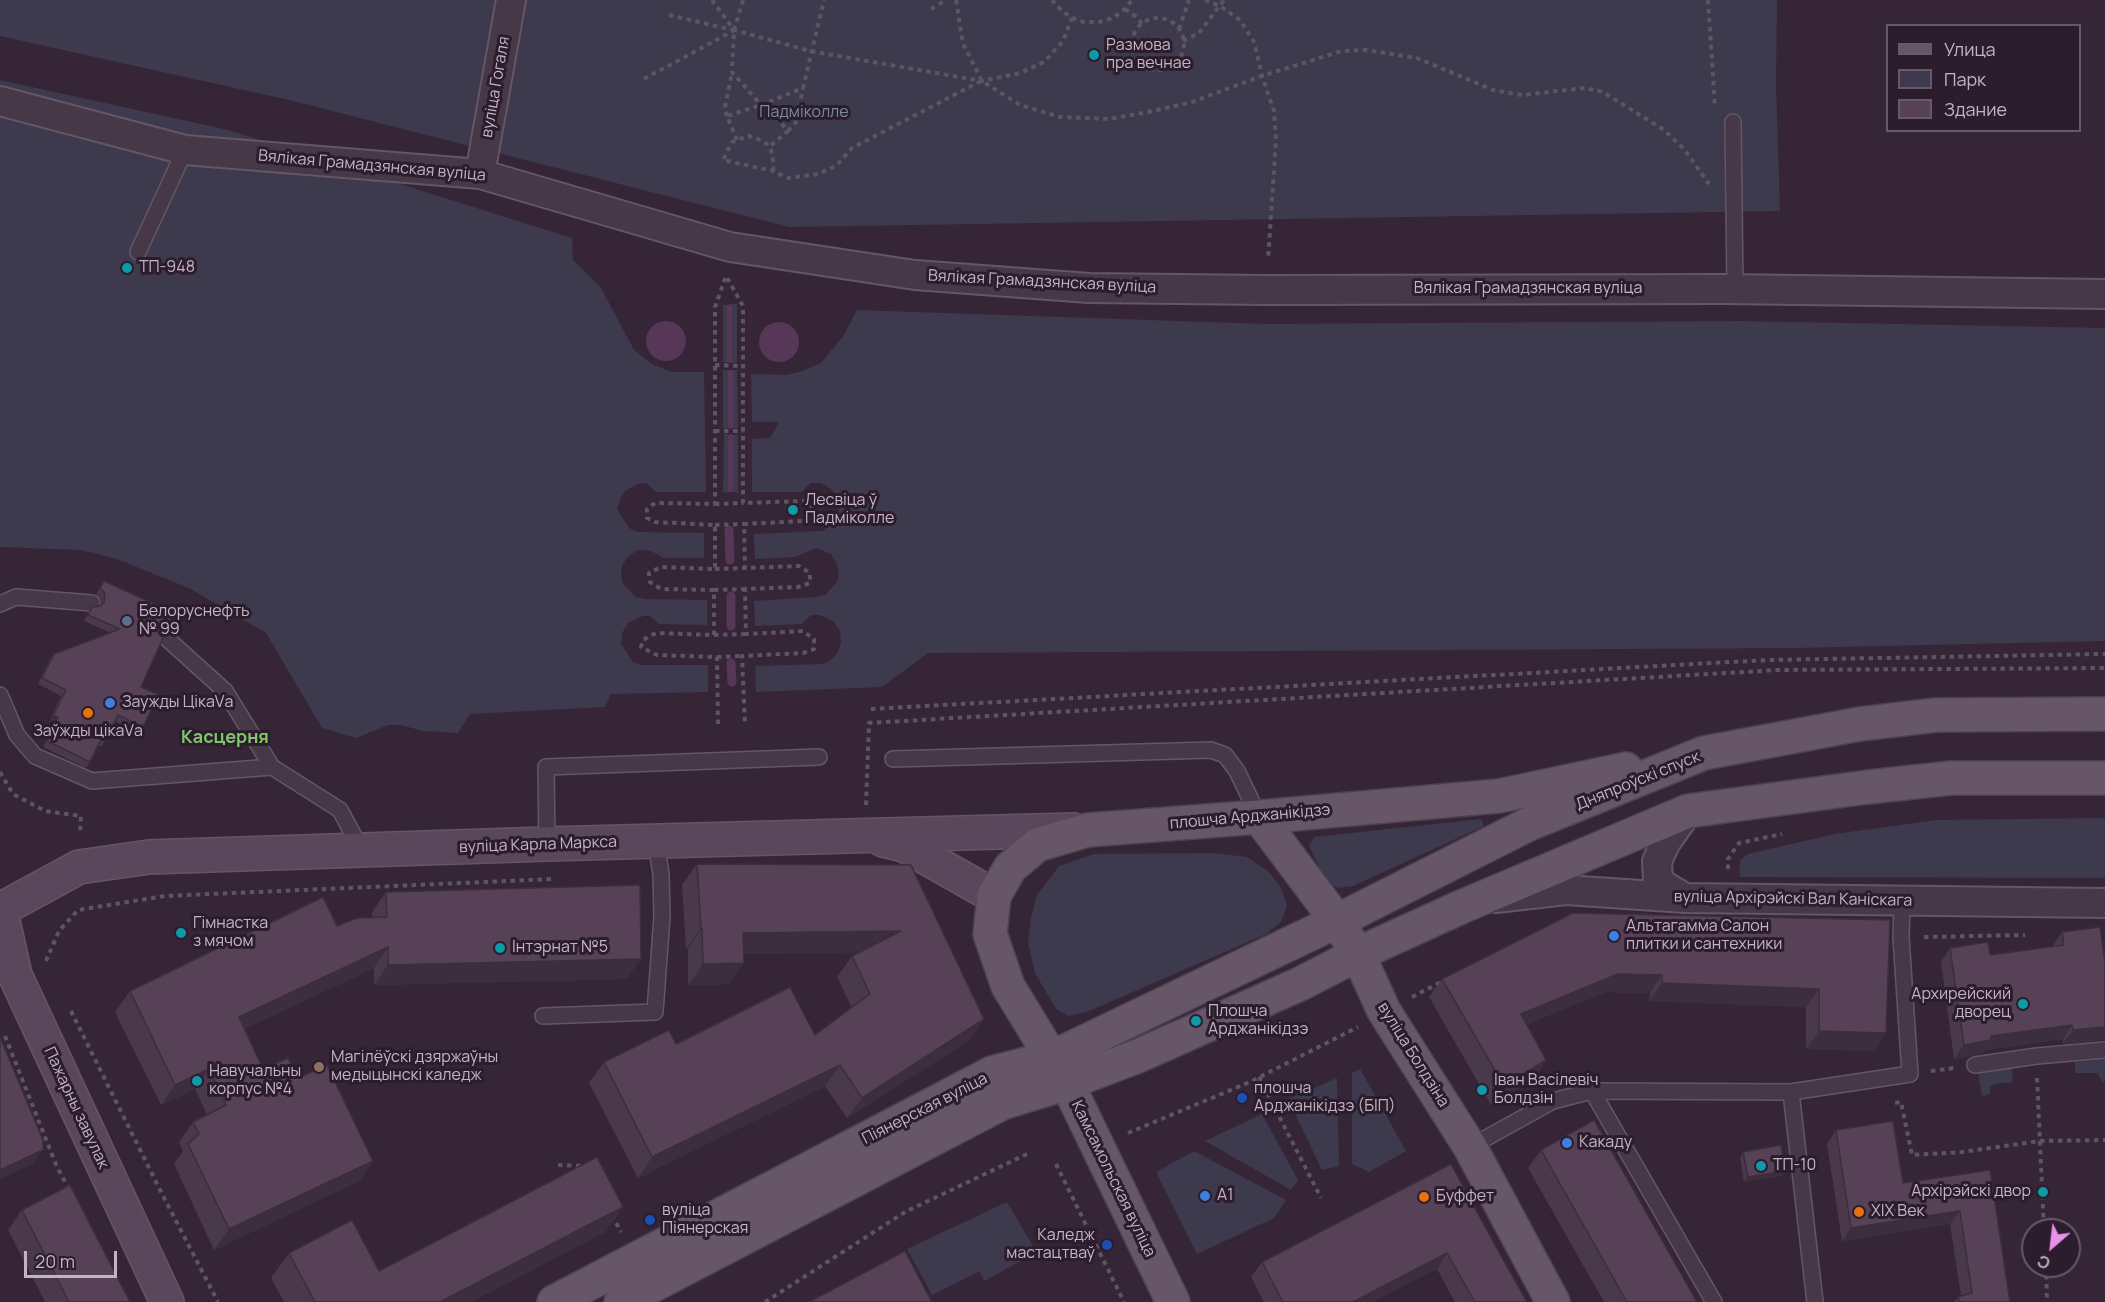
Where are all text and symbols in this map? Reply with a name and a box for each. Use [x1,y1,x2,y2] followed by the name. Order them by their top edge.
[1886,24,2081,132] legend
[478,35,514,139] street label: вуліца Гогаля
[1106,36,1191,74] place label: Размова пра вечнае
[1944,37,1996,61] text: Улица
[1087,48,1101,62] marker: Размова пра вечнае
[1944,67,1986,91] text: Парк
[1944,97,2007,121] text: Здание
[759,103,849,123] park label: Падміколле
[257,146,487,186] street label: Вялікая Грамадзянская вуліца
[139,258,195,278] place label: ТП-948
[120,261,134,275] marker: ТП-948
[927,266,1157,298] street label: Вялікая Грамадзянская вуліца
[1414,279,1642,299] street label: Вялікая Грамадзянская вуліца
[805,491,894,529] place label: Лесвіца ў Падміколле
[786,503,800,517] marker: Лесвіца ў Падміколле
[139,602,250,640] place label: Белоруснефть № 99
[120,614,134,628] marker: Белоруснефть № 99
[122,693,233,713] place label: Заужды ЦікаVа
[103,696,117,710] marker: Заужды ЦікаVа
[81,706,95,720] marker: Заўжды цікаVа
[33,722,143,742] place label: Заўжды цікаVа
[181,727,269,749] district label: Касцерня
[1573,747,1703,815] street label: Дняпроўскі спуск
[1169,800,1331,834] street label: плошча Арджанікідзэ
[459,833,617,857] street label: вуліца Карла Маркса
[1674,887,1912,911] street label: вуліца Архірэйскі Вал Каніскага
[193,914,268,952] place label: Гімнастка з мячом
[1626,917,1782,955] place label: Альтагамма Салон плитки и сантехники
[174,926,188,940] marker: Гімнастка з мячом
[1607,929,1621,943] marker: Альтагамма Салон плитки и сантехники
[512,938,608,958] place label: Інтэрнат №5
[493,941,507,955] marker: Інтэрнат №5
[1911,985,2011,1023] place label: Архирейский дворец
[2016,997,2030,1011] marker: Архирейский дворец
[1373,999,1453,1111] street label: вуліца Болдзіна
[1208,1002,1308,1040] place label: Плошча Арджанікідзэ
[1189,1014,1203,1028] marker: Плошча Арджанікідзэ
[39,1044,113,1172] street label: Пажарны завулак
[331,1048,498,1086] place label: Магілёўскі дзяржаўны медыцынскі каледж
[312,1060,326,1074] marker: Магілёўскі дзяржаўны медыцынскі каледж
[209,1062,301,1100] place label: Навучальны корпус №4
[859,1069,991,1149] street label: Піянерская вуліца
[1494,1071,1598,1109] place label: Іван Васілевіч Болдзін
[190,1074,204,1088] marker: Навучальны корпус №4
[1254,1079,1396,1117] place label: плошча Арджанікідзэ (БІП)
[1475,1083,1489,1097] marker: Іван Васілевіч Болдзін
[1235,1091,1249,1105] marker: плошча Арджанікідзэ (БІП)
[1067,1098,1159,1260] street label: Камсамольская вуліца
[1579,1133,1632,1153] place label: Какаду
[1560,1136,1574,1150] marker: Какаду
[1773,1156,1816,1176] place label: ТП-10
[1754,1159,1768,1173] marker: ТП-10
[1911,1182,2031,1202] place label: Архірэйскі двор
[2036,1185,2050,1199] marker: Архірэйскі двор
[1217,1186,1233,1206] place label: A1
[1436,1187,1494,1207] place label: Буффет
[1198,1189,1212,1203] marker: A1
[1417,1190,1431,1204] marker: Буффет
[662,1201,748,1239] place label: вуліца Піянерская
[1871,1202,1924,1222] place label: XIX Век
[1852,1205,1866,1219] marker: XIX Век
[643,1213,657,1227] marker: вуліца Піянерская
[2021,1218,2081,1278] north arrow
[1006,1226,1095,1264] place label: Каледж мастацтваў
[1100,1238,1114,1252] marker: Каледж мастацтваў
[27,1239,120,1277] scale bar
[35,1249,75,1273] text: 20 m
[2033,1250,2054,1275] text: С

